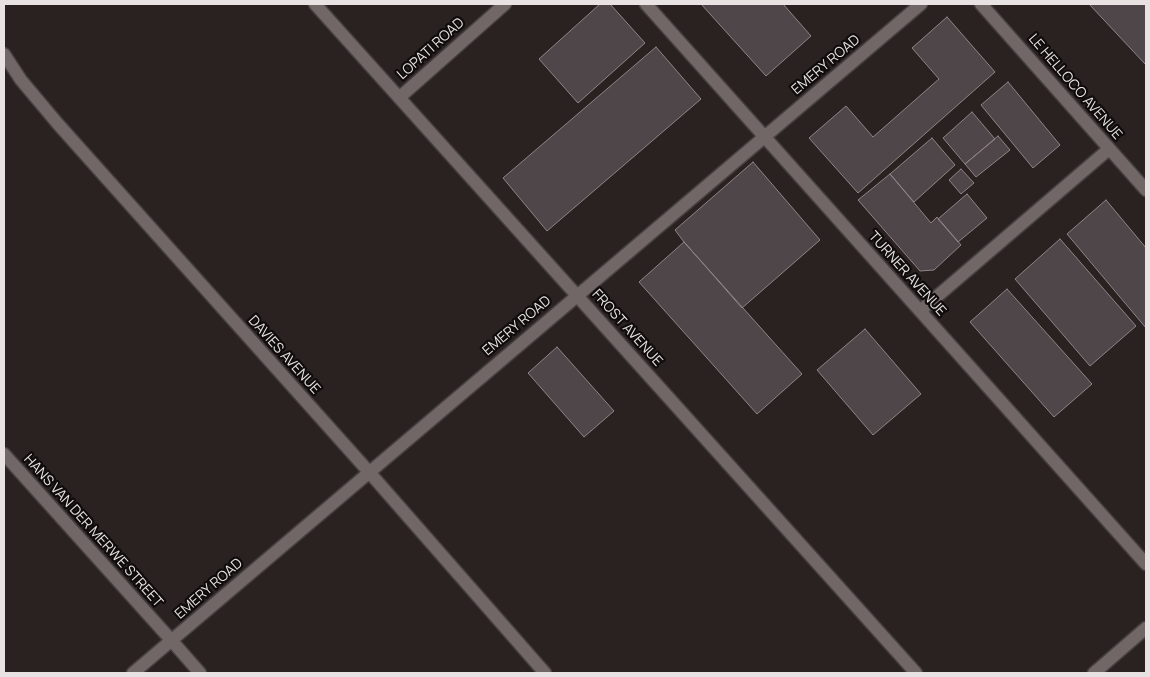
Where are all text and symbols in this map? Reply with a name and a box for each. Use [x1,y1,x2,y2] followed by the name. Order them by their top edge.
[394,15,468,83] street label: LOPATI ROAD
[1025,31,1125,143] street label: LE HELLOCO AVENUE
[788,32,864,98] street label: EMERY ROAD
[865,228,949,320] street label: TURNER AVENUE
[588,286,666,370] street label: FROST AVENUE
[479,293,555,359] street label: EMERY ROAD
[244,312,324,398] street label: DAVIES AVENUE
[20,451,166,611] street label: HANS VAN DER MERWE STREET
[172,555,246,623] street label: EMERY ROAD

